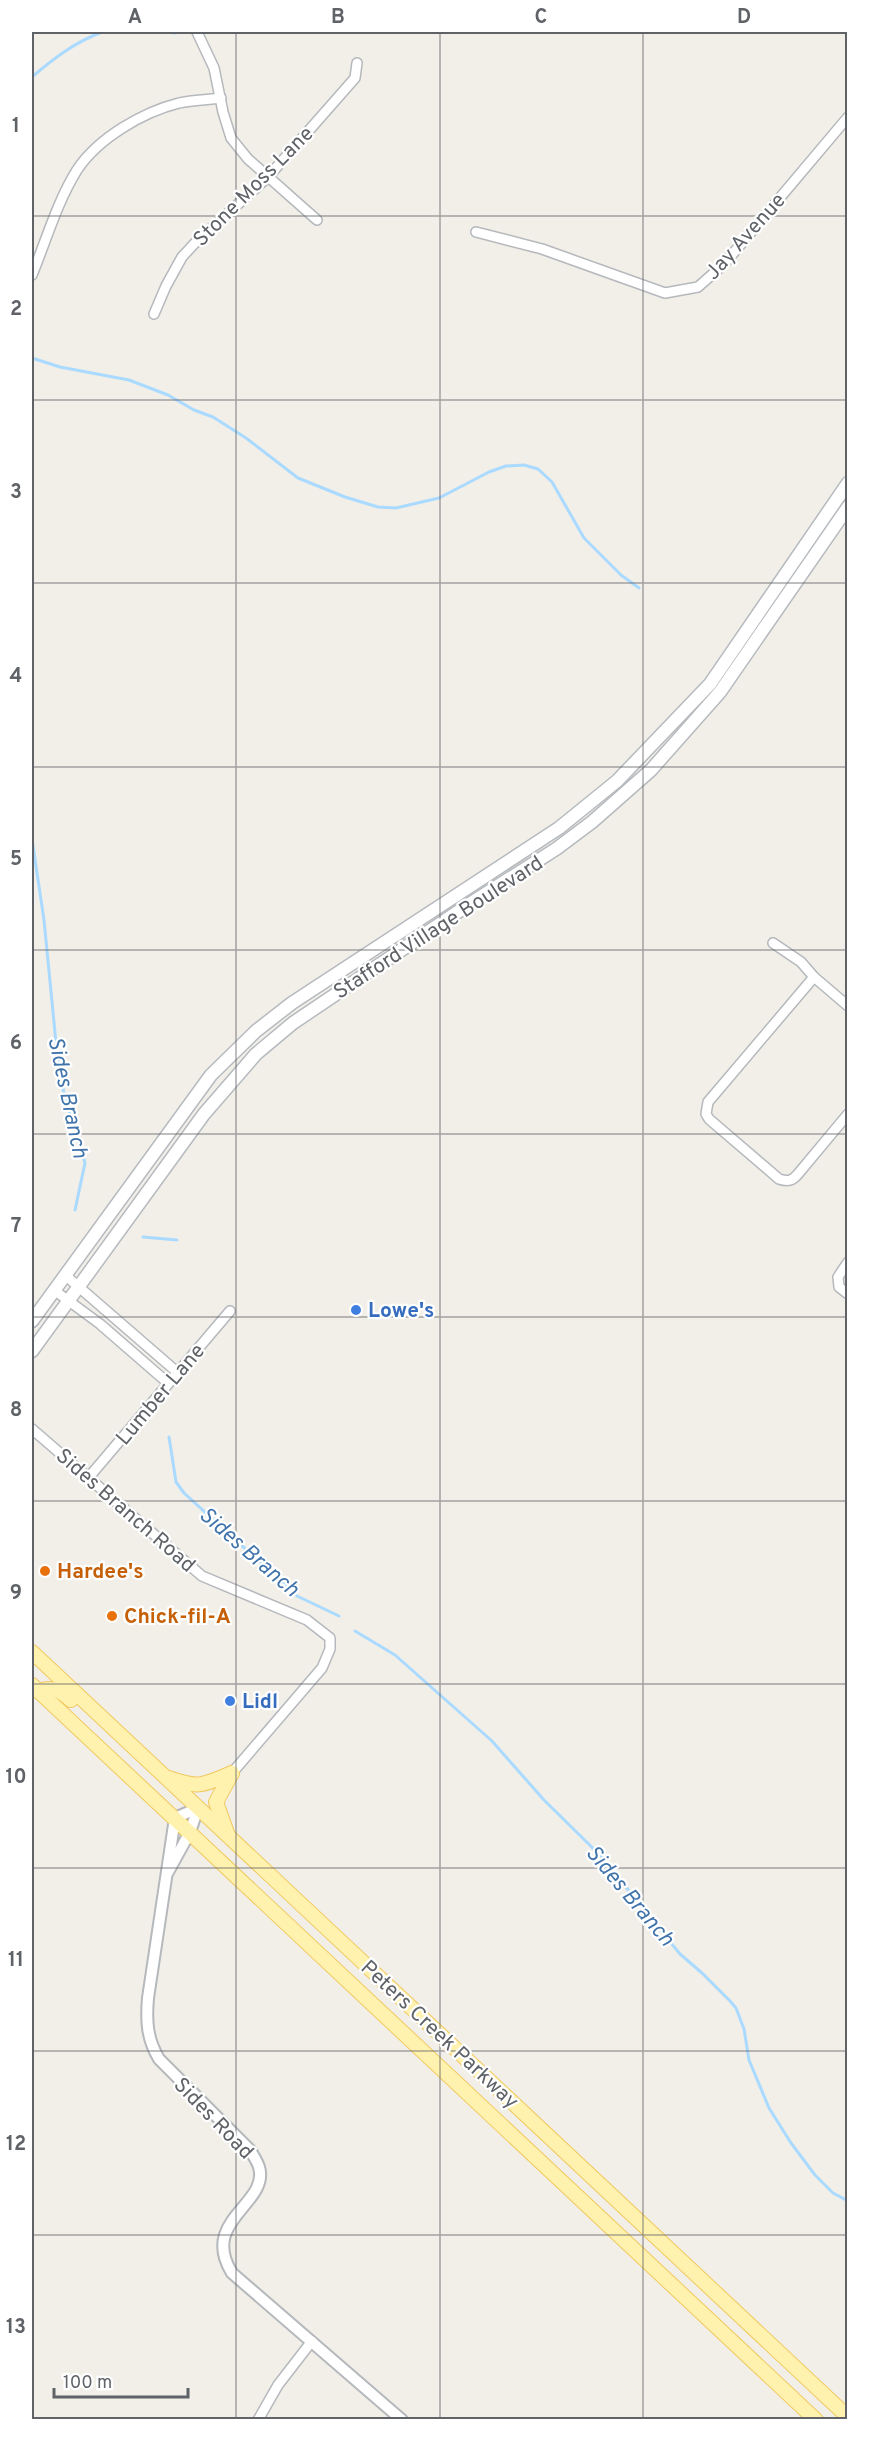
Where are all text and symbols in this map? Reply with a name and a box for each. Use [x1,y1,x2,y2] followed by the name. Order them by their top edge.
[128,5,142,31] text: A
[331,5,345,31] text: B
[535,5,547,31] text: C
[737,5,751,31] text: D
[12,114,20,140] text: 1
[188,121,320,253] street label: Stone Moss Lane
[700,188,792,286] street label: Jay Avenue
[10,297,22,323] text: 2
[10,480,22,506] text: 3
[10,664,22,690] text: 4
[10,847,22,873] text: 5
[329,850,549,1006] street label: Stafford Village Boulevard
[10,1031,22,1057] text: 6
[40,1034,93,1161] water label: Sides Branch
[11,1214,21,1240] text: 7
[368,1298,434,1325] place label: Lowe's
[349,1303,363,1317] marker: Lowe's
[111,1339,212,1451] street label: Lumber Lane
[10,1398,22,1424] text: 8
[50,1443,200,1579] street label: Sides Branch Road
[193,1502,304,1604] water label: Sides Branch
[57,1559,144,1586] place label: Hardee's
[38,1564,52,1578] marker: Hardee's
[10,1581,22,1607] text: 9
[124,1604,231,1631] place label: Chick-fil-A
[105,1609,119,1623] marker: Chick-fil-A
[242,1689,278,1716] place label: Lidl
[223,1694,237,1708] marker: Lidl
[5,1765,27,1791] text: 10
[579,1841,679,1953] water label: Sides Branch
[8,1948,24,1974] text: 11
[354,1955,524,2115] street label: Peters Creek Parkway
[167,2072,259,2166] street label: Sides Road
[6,2132,26,2158] text: 12
[6,2315,26,2341] text: 13
[54,2361,188,2399] scale bar
[63,2372,112,2395] text: 100 m

